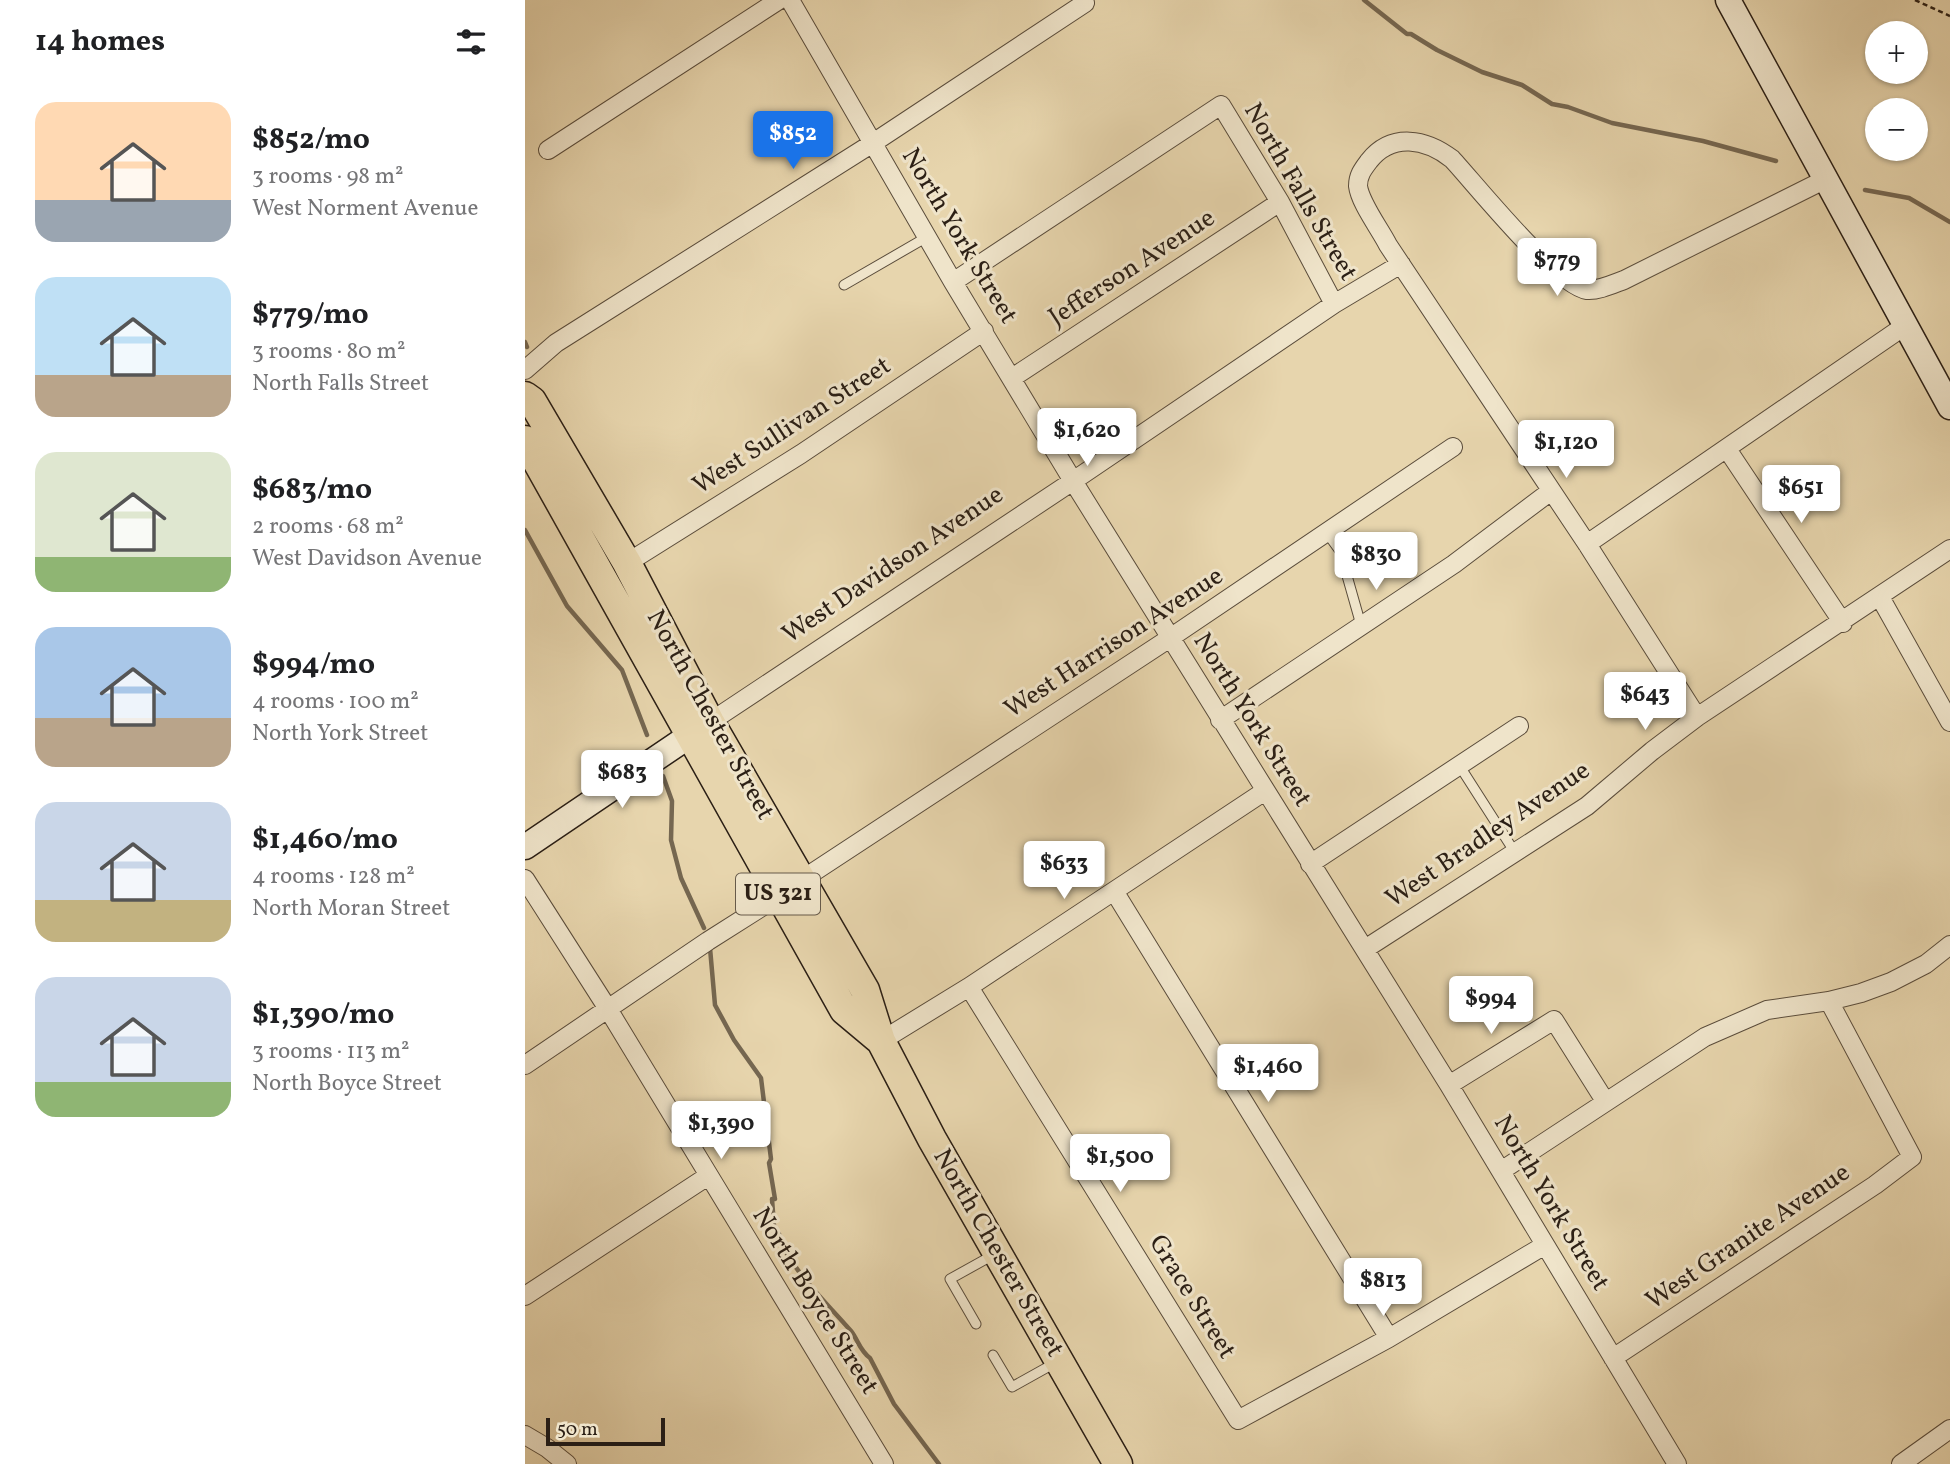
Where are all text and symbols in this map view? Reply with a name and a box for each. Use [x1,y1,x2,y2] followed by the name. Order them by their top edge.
[35,21,165,63] text: 14 homes
[1865,21,1928,161] map controls
[1865,21,1928,84] button: +
[452,23,490,61] icon: filters
[1234,96,1366,288] street label: North Falls Street
[1865,98,1928,161] button: −
[752,111,834,171] pin: $852
[769,118,817,150] text: $852
[252,119,370,161] text: $852/mo
[91,130,175,214] icon: home
[892,141,1026,331] street label: North York Street
[252,161,404,193] text: 3 rooms · 98 m²
[252,193,478,225] text: West Norment Avenue
[1042,201,1222,335] street label: Jefferson Avenue
[1516,238,1598,298] pin: $779
[1533,245,1581,277] text: $779
[252,294,369,336] text: $779/mo
[91,305,175,389] icon: home
[252,336,405,368] text: 3 rooms · 80 m²
[686,348,898,504] street label: West Sullivan Street
[252,368,429,400] text: North Falls Street
[1030,408,1144,468] pin: $1,620
[1053,415,1121,447] text: $1,620
[1509,420,1623,480] pin: $1,120
[1534,427,1598,459] text: $1,120
[1760,466,1842,525] pin: $651
[252,469,372,511] text: $683/mo
[1778,472,1824,504] text: $651
[775,477,1011,653] street label: West Davidson Avenue
[91,480,175,564] icon: home
[252,511,404,543] text: 2 rooms · 68 m²
[1335,532,1417,592] pin: $830
[1351,539,1401,571] text: $830
[252,543,482,575] text: West Davidson Avenue
[997,559,1231,727] street label: West Harrison Avenue
[637,603,783,827] street label: North Chester Street
[1184,626,1320,814] street label: North York Street
[252,644,375,686] text: $994/mo
[91,655,175,739] icon: home
[1604,672,1686,732] pin: $643
[1620,679,1670,711] text: $643
[252,686,419,718] text: 4 rooms · 100 m²
[252,718,428,750] text: North York Street
[581,750,663,810] pin: $683
[1379,753,1597,917] street label: West Bradley Avenue
[597,757,647,789] text: $683
[252,819,398,861] text: $1,460/mo
[91,830,175,914] icon: home
[1023,842,1105,901] pin: $633
[1040,848,1088,880] text: $633
[252,861,415,893] text: 4 rooms · 128 m²
[736,874,820,914] road number: US 321
[252,893,450,925] text: North Moran Street
[1450,976,1532,1036] pin: $994
[1465,983,1517,1015] text: $994
[252,994,394,1036] text: $1,390/mo
[91,1005,175,1089] icon: home
[252,1036,410,1068] text: 3 rooms · 113 m²
[1211,1044,1325,1104] pin: $1,460
[1233,1051,1303,1083] text: $1,460
[252,1068,442,1100] text: North Boyce Street
[664,1102,778,1161] pin: $1,390
[688,1108,754,1140] text: $1,390
[1484,1108,1618,1298] street label: North York Street
[1063,1134,1177,1194] pin: $1,500
[1086,1141,1154,1173] text: $1,500
[924,1142,1072,1364] street label: North Chester Street
[1639,1155,1857,1319] street label: West Granite Avenue
[743,1200,887,1402] street label: North Boyce Street
[1140,1228,1244,1366] street label: Grace Street
[1342,1258,1424,1318] pin: $813
[1360,1265,1406,1297] text: $813
[546,1415,665,1447] scale bar
[557,1417,598,1443] text: 50 m

